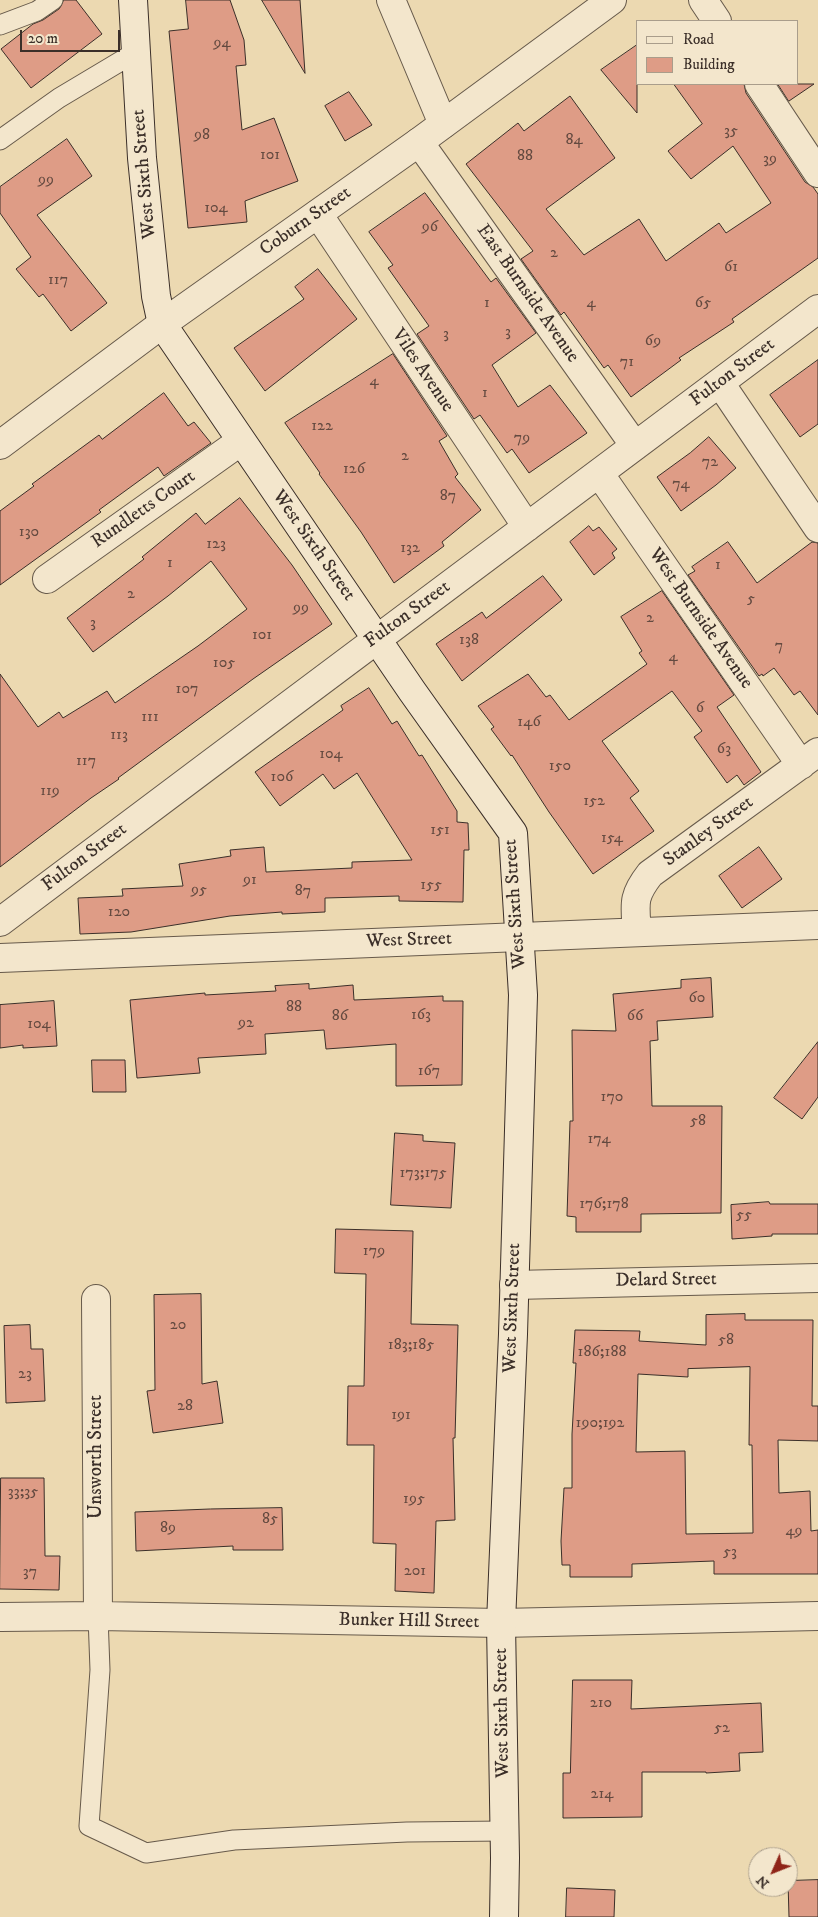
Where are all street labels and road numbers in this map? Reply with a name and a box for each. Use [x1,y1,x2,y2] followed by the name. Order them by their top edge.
[128,108,162,240] street label: West Sixth Street
[256,182,356,262] street label: Coburn Street
[471,220,583,368] street label: East Burnside Avenue
[386,325,458,417] street label: Viles Avenue
[686,334,780,412] street label: Fulton Street
[88,466,200,554] street label: Rundletts Court
[266,486,360,606] street label: West Sixth Street
[643,544,757,694] street label: West Burnside Avenue
[361,576,455,654] street label: Fulton Street
[660,792,758,872] street label: Stanley Street
[38,819,132,897] street label: Fulton Street
[500,838,532,970] street label: West Sixth Street
[366,928,452,954] street label: West Street
[499,1243,527,1373] street label: West Sixth Street
[615,1269,717,1293] street label: Delard Street
[86,1395,108,1519] street label: Unsworth Street
[338,1609,480,1635] street label: Bunker Hill Street
[490,1648,516,1778] street label: West Sixth Street

